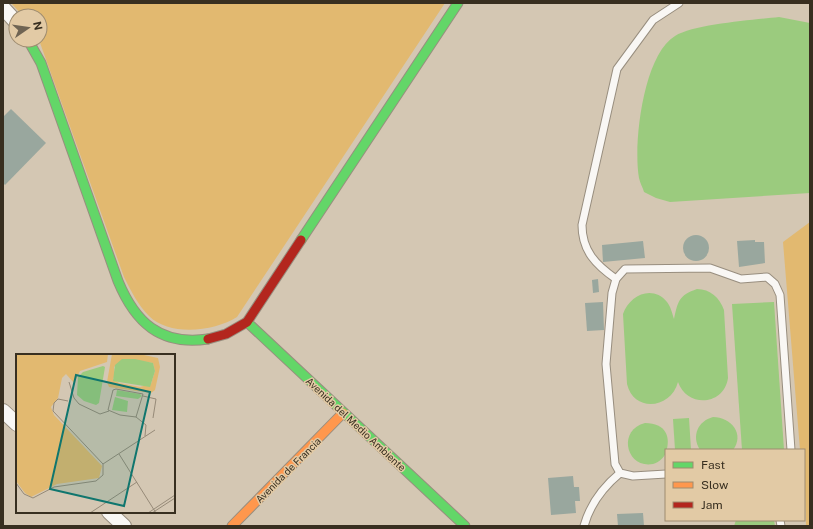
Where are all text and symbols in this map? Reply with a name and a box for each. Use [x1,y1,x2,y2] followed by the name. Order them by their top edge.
[8,8,48,48] north arrow
[31,20,45,31] text: N
[16,354,175,513] inset map
[304,375,409,474] street label: Avenida del Medio Ambiente
[253,435,323,505] street label: Avenida de Francia
[665,449,805,521] legend
[701,458,726,472] text: Fast
[701,478,729,492] text: Slow
[701,498,723,512] text: Jam

